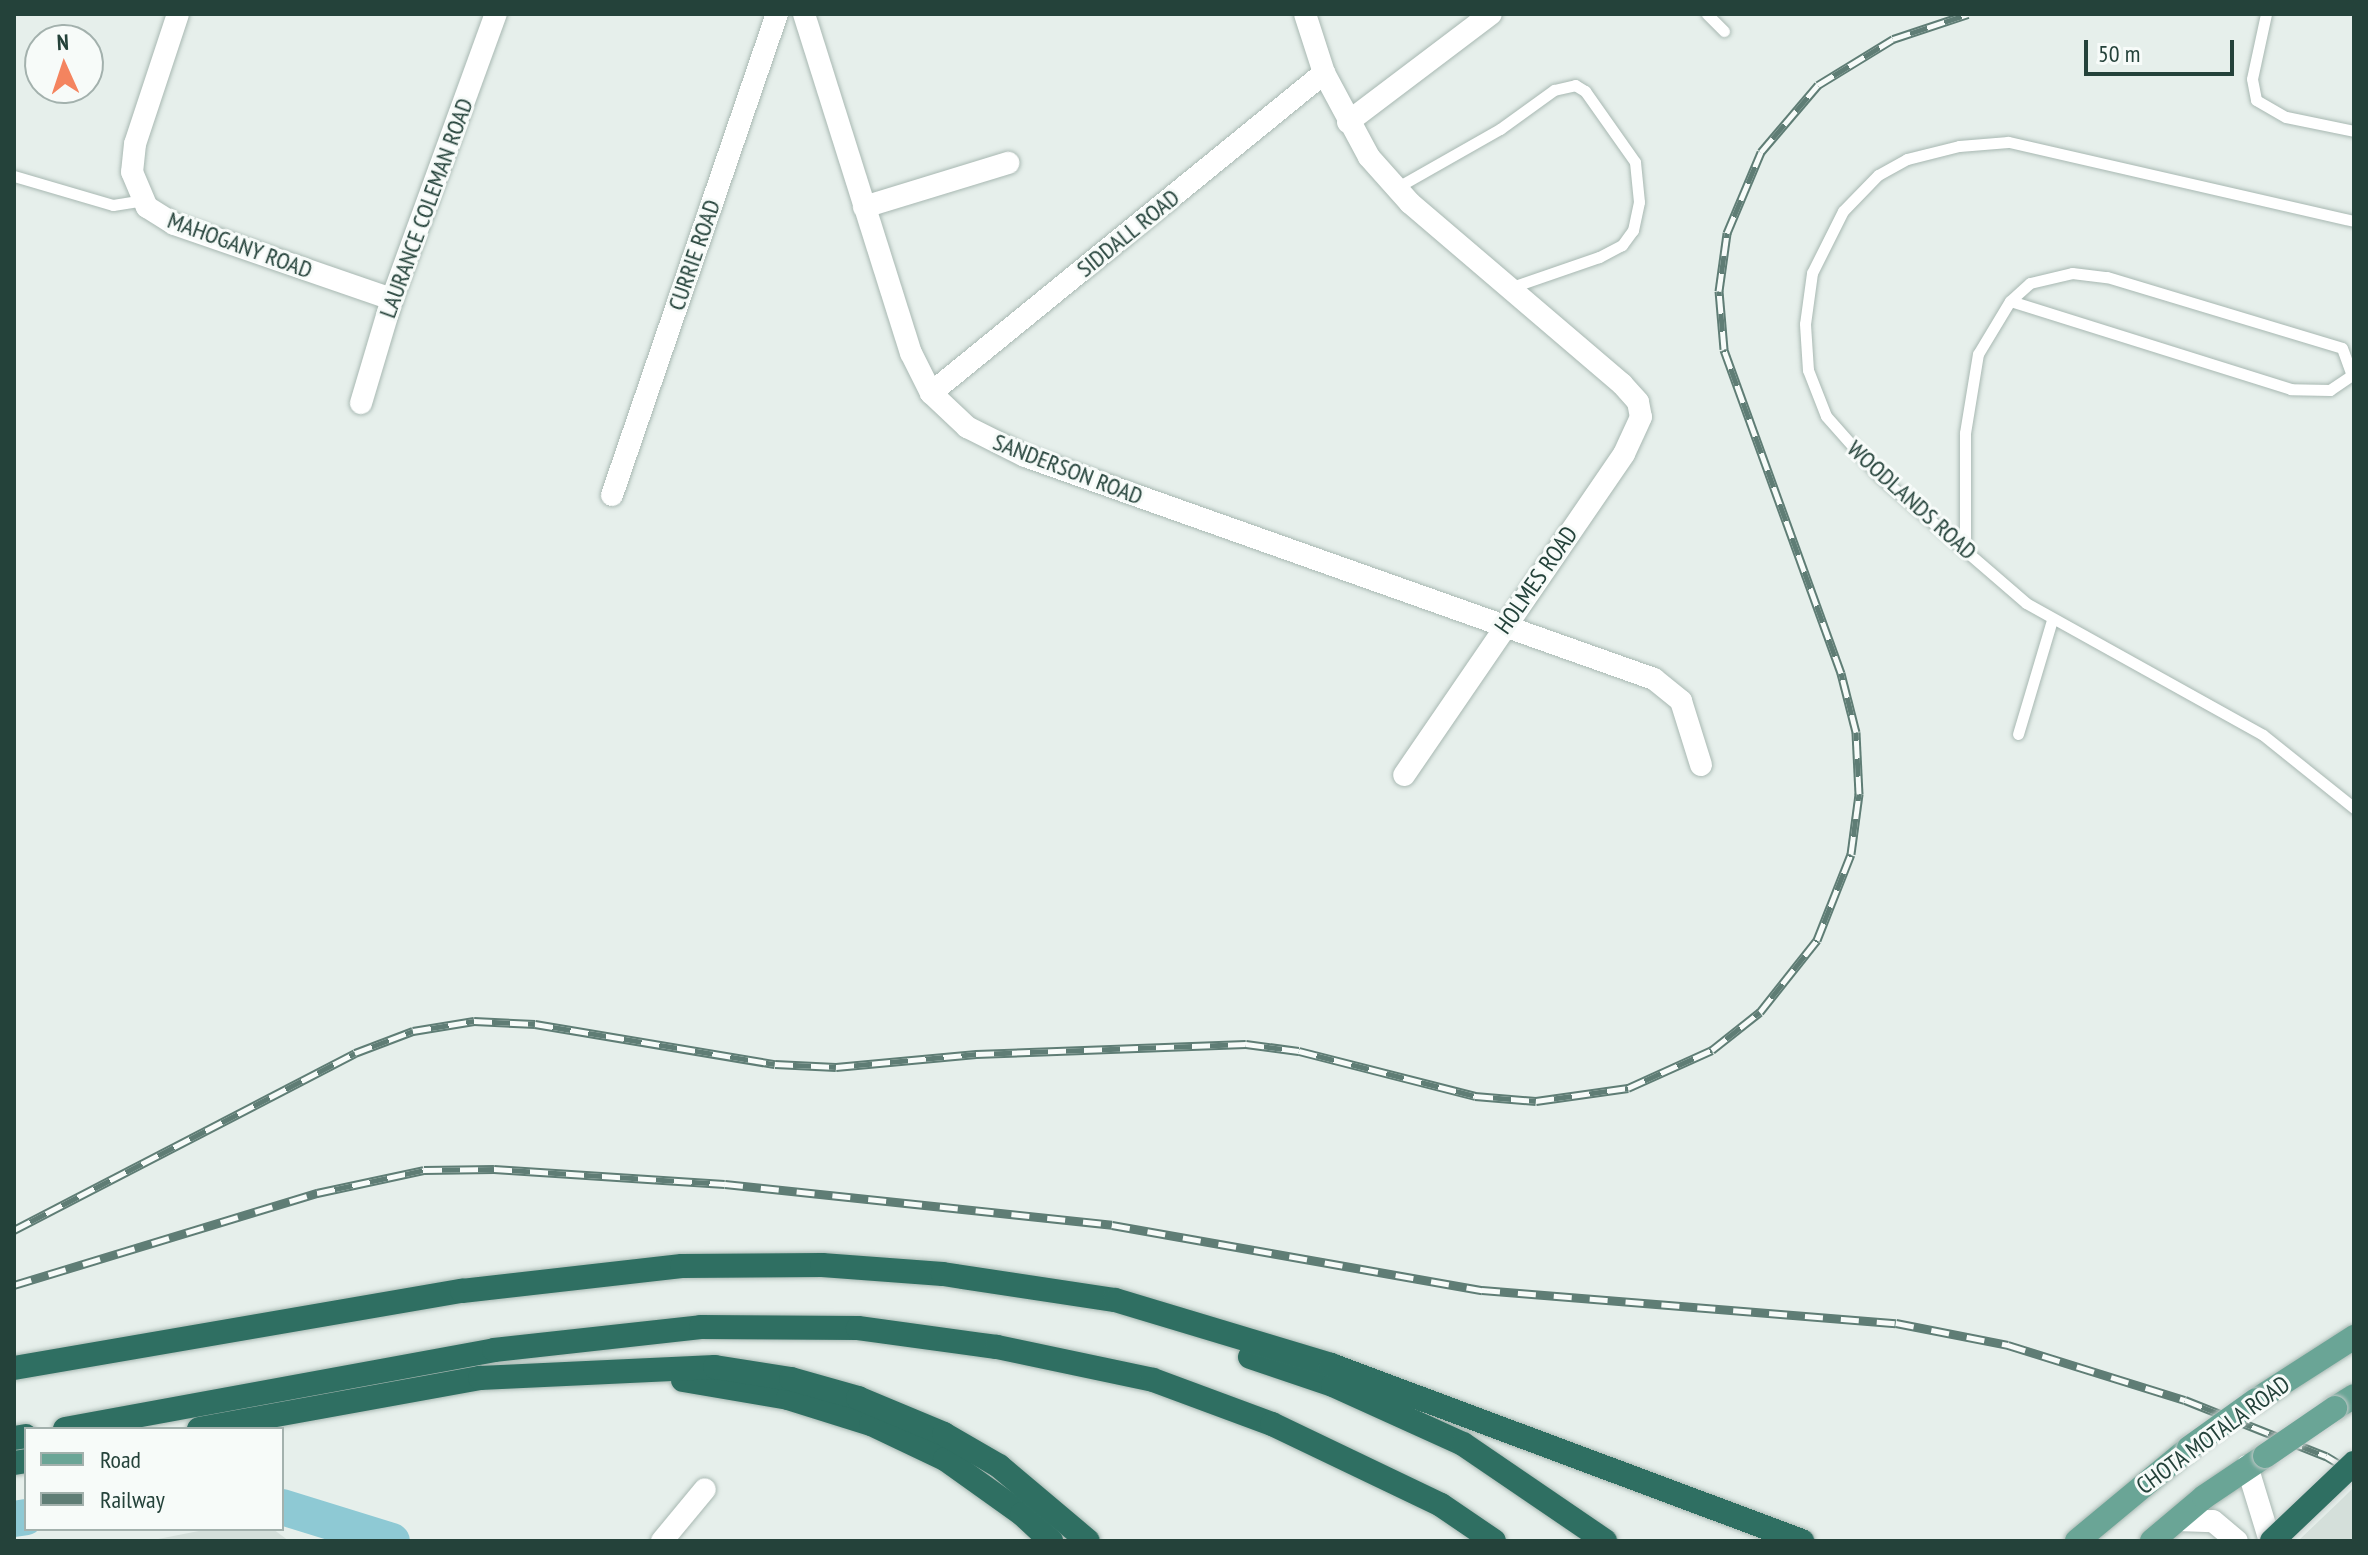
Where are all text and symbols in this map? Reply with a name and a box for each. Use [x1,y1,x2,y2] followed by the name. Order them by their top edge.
[24,24,104,104] north arrow
[2088,24,2238,74] scale bar
[56,28,70,56] text: N
[2098,38,2140,69] text: 50 m
[373,94,479,322] street label: LAURANCE COLEMAN ROAD
[1071,183,1185,283] street label: SIDDALL ROAD
[662,196,726,314] street label: CURRIE ROAD
[164,205,316,285] street label: MAHOGANY ROAD
[989,427,1147,511] street label: SANDERSON ROAD
[1841,434,1983,566] street label: WOODLANDS ROAD
[1489,521,1583,639] street label: HOLMES ROAD
[2130,1369,2296,1501] street label: CHOTA MOTALA ROAD
[24,1427,284,1531] legend
[100,1444,141,1475] text: Road
[100,1484,165,1515] text: Railway

